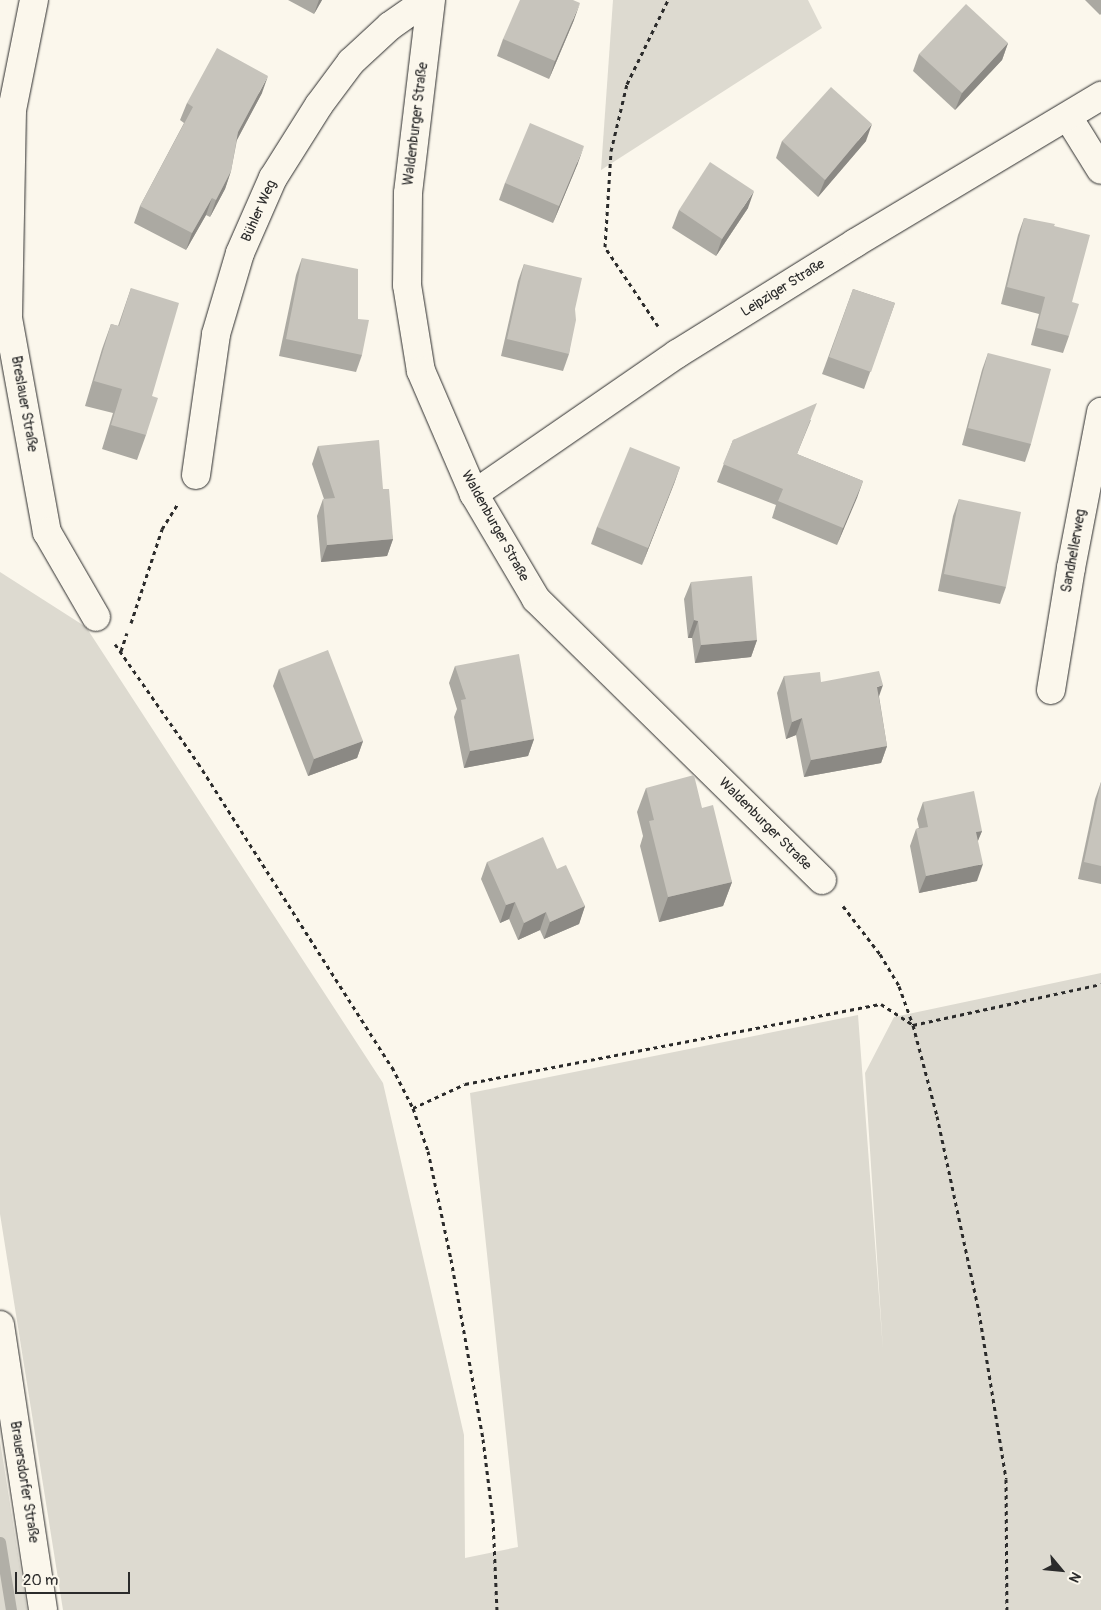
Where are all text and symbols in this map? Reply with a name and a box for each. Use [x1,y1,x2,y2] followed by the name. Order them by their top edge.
[400,61,432,187] street label: Waldenburger Straße
[238,177,280,245] street label: Bühler Weg
[738,256,828,320] street label: Leipziger Straße
[7,355,41,453] street label: Breslauer Straße
[458,468,532,584] street label: Waldenburger Straße
[1058,508,1090,594] street label: Sandhellerweg
[715,774,815,874] street label: Waldenburger Straße
[6,1420,42,1544] street label: Brauersdorfer Straße
[1036,1545,1086,1595] north arrow
[18,1562,132,1594] scale bar
[1065,1569,1084,1585] text: N
[23,1571,58,1590] text: 20 m

